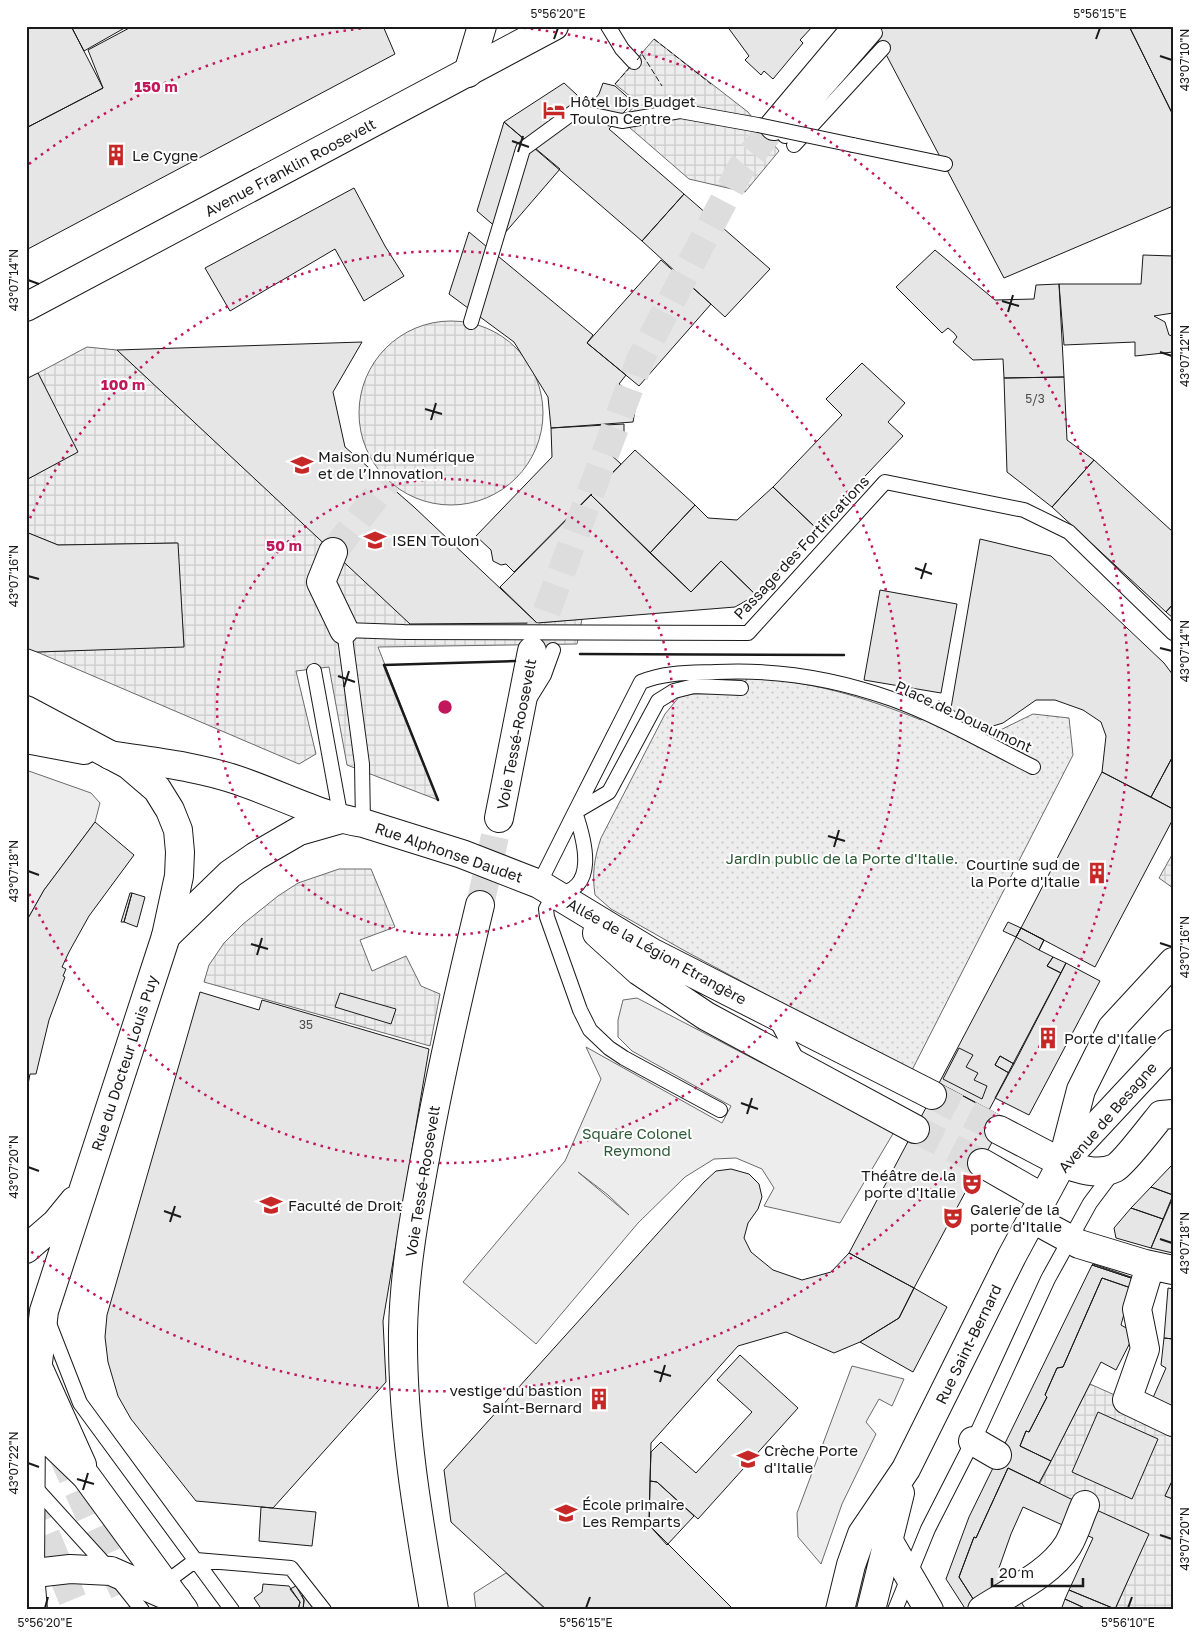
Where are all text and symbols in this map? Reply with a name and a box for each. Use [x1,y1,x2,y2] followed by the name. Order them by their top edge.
[531,6,585,21] text: 5°56'20"E
[1073,6,1127,21] text: 5°56'15"E
[1177,29,1192,91] text: 43°07'10"N
[134,77,178,95] text: 150 m
[570,92,696,127] place label: Hôtel Ibis Budget Toulon Centre
[541,97,567,123] hotel icon: Hôtel Ibis Budget Toulon Centre
[201,114,379,220] street label: Avenue Franklin Roosevelt
[103,142,129,168] building icon: Le Cygne
[132,146,199,164] place label: Le Cygne
[6,249,21,311] text: 43°07'14"N
[1177,325,1192,387] text: 43°07'12"N
[101,375,145,393] text: 100 m
[1025,391,1045,406] house number: 5/3
[318,447,475,482] place label: Maison du Numérique et de l’Innovation
[289,452,315,478] school or university icon: Maison du Numérique et de l’Innovation
[730,471,872,623] street label: Passage des Fortifications
[362,527,388,553] school or university icon: ISEN Toulon
[392,531,480,549] place label: ISEN Toulon
[266,536,302,554] text: 50 m
[6,545,21,607] text: 43°07'16"N
[1177,620,1192,682] text: 43°07'14"N
[493,657,539,811] street label: Voie Tessé-Roosevelt
[893,676,1035,756] street label: Place de Douaumont
[436,698,454,716] centre of rings
[373,818,525,886] street label: Rue Alphonse Daudet
[6,840,21,902] text: 43°07'18"N
[726,849,958,867] park label: Jardin public de la Porte d'Italie.
[966,855,1080,890] place label: Courtine sud de la Porte d'Italie
[1084,860,1110,886] building icon: Courtine sud de la Porte d'Italie
[564,894,750,1008] street label: Allée de la Légion Etrangère
[1177,916,1192,978] text: 43°07'16"N
[87,972,161,1153] street label: Rue du Docteur Louis Puy
[299,1017,313,1032] house number: 35
[1035,1025,1061,1051] building icon: Porte d'Italie
[1064,1029,1157,1047] place label: Porte d'Italie
[1054,1058,1160,1176] street label: Avenue de Besagne
[401,1104,443,1258] street label: Voie Tessé-Roosevelt
[582,1124,692,1159] park label: Square Colonel Reymond
[6,1135,21,1199] text: 43°07'20"N
[861,1166,956,1201] place label: Théâtre de la porte d'Italie
[959,1171,985,1197] theatre icon: Théâtre de la porte d'Italie
[258,1192,284,1218] school or university icon: Faculté de Droit
[288,1196,402,1214] place label: Faculté de Droit
[970,1200,1062,1235] place label: Galerie de la porte d'Italie
[940,1205,966,1231] theatre icon: Galerie de la porte d'Italie
[1177,1212,1192,1274] text: 43°07'18"N
[931,1281,1005,1407] street label: Rue Saint-Bernard
[450,1381,582,1416] place label: vestige du bastion Saint-Bernard
[586,1386,612,1412] building icon: vestige du bastion Saint-Bernard
[6,1431,21,1495] text: 43°07'22"N
[764,1441,858,1476] place label: Crèche Porte d'Italie
[735,1446,761,1472] school or university icon: Crèche Porte d'Italie
[582,1495,685,1530] place label: École primaire Les Remparts
[553,1500,579,1526] school or university icon: École primaire Les Remparts
[1177,1507,1192,1571] text: 43°07'20"N
[992,1556,1083,1588] scale bar
[999,1563,1034,1581] text: 20 m
[18,1615,72,1630] text: 5°56'20"E
[559,1615,613,1630] text: 5°56'15"E
[1101,1615,1155,1630] text: 5°56'10"E

